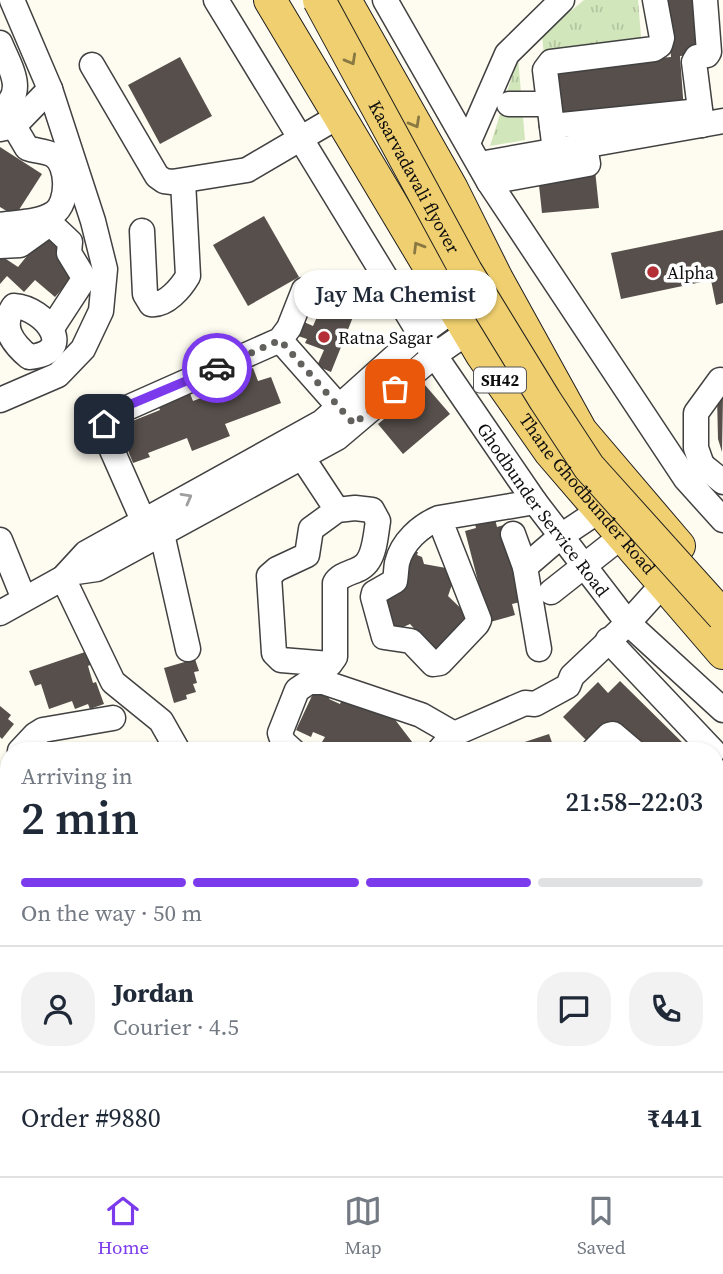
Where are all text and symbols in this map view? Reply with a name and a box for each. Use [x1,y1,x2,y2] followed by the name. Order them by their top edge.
[343,53,356,65] one-way arrow
[363,96,467,258] street label: Kasarvadavali flyover
[407,116,420,129] one-way arrow
[413,242,426,255] one-way arrow
[667,260,715,285] place label: Alpha
[645,264,661,280] marker: Alpha
[294,270,496,319] callout: Jay Ma Chemist
[315,278,476,310] text: Jay Ma Chemist
[338,325,433,350] place label: Ratna Sagar
[316,329,332,345] marker: Ratna Sagar
[182,333,252,403] courier
[198,349,236,387] icon: car
[365,359,425,419] pin
[474,368,526,392] road number: SH42
[376,370,414,408] icon: bag
[74,394,134,454] pin
[85,405,123,443] icon: home
[514,408,662,579] street label: Thane Ghodbunder Road
[472,417,616,602] street label: Ghodbunder Service Road
[180,493,193,506] one-way arrow
[21,760,133,792] text: Arriving in
[566,784,703,820] text: 21:58–22:03
[21,786,139,849] text: 2 min
[21,897,202,929] text: On the way · 50 m
[21,972,95,1046] button: person
[537,972,611,1046] button: chat
[629,972,703,1046] button: phone
[113,975,194,1011] text: Jordan
[113,1011,239,1043] text: Courier · 4.5
[21,1100,161,1136] text: Order #9880
[647,1100,703,1136] text: ₹441
[97,1192,149,1260] tab: Home
[344,1192,382,1260] tab: Map
[577,1192,626,1260] tab: Saved

